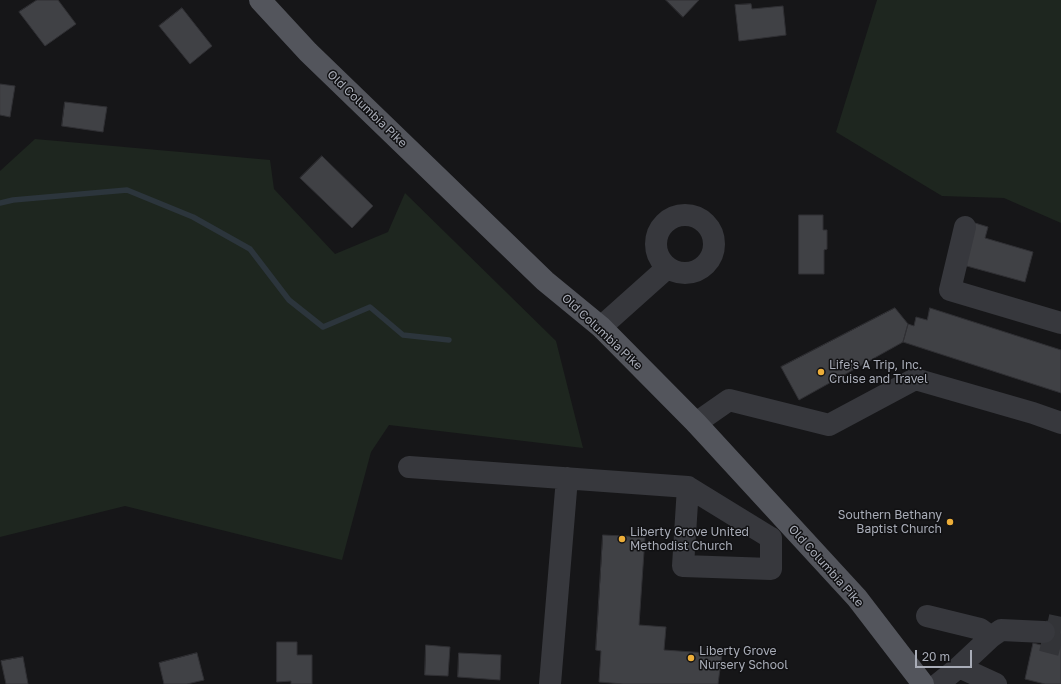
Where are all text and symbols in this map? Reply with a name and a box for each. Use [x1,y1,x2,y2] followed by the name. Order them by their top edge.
[324,67,410,151] street label: Old Columbia Pike
[559,291,645,373] street label: Old Columbia Pike
[829,358,928,386] place label: Life's A Trip, Inc. Cruise and Travel
[816,367,826,377] marker: Life's A Trip, Inc. Cruise and Travel
[838,508,942,536] place label: Southern Bethany Baptist Church
[945,517,955,527] marker: Southern Bethany Baptist Church
[786,522,866,610] street label: Old Columbia Pike
[630,525,749,553] place label: Liberty Grove United Methodist Church
[617,534,627,544] marker: Liberty Grove United Methodist Church
[917,642,974,668] scale bar
[699,644,788,672] place label: Liberty Grove Nursery School
[922,649,950,664] text: 20 m
[686,653,696,663] marker: Liberty Grove Nursery School

